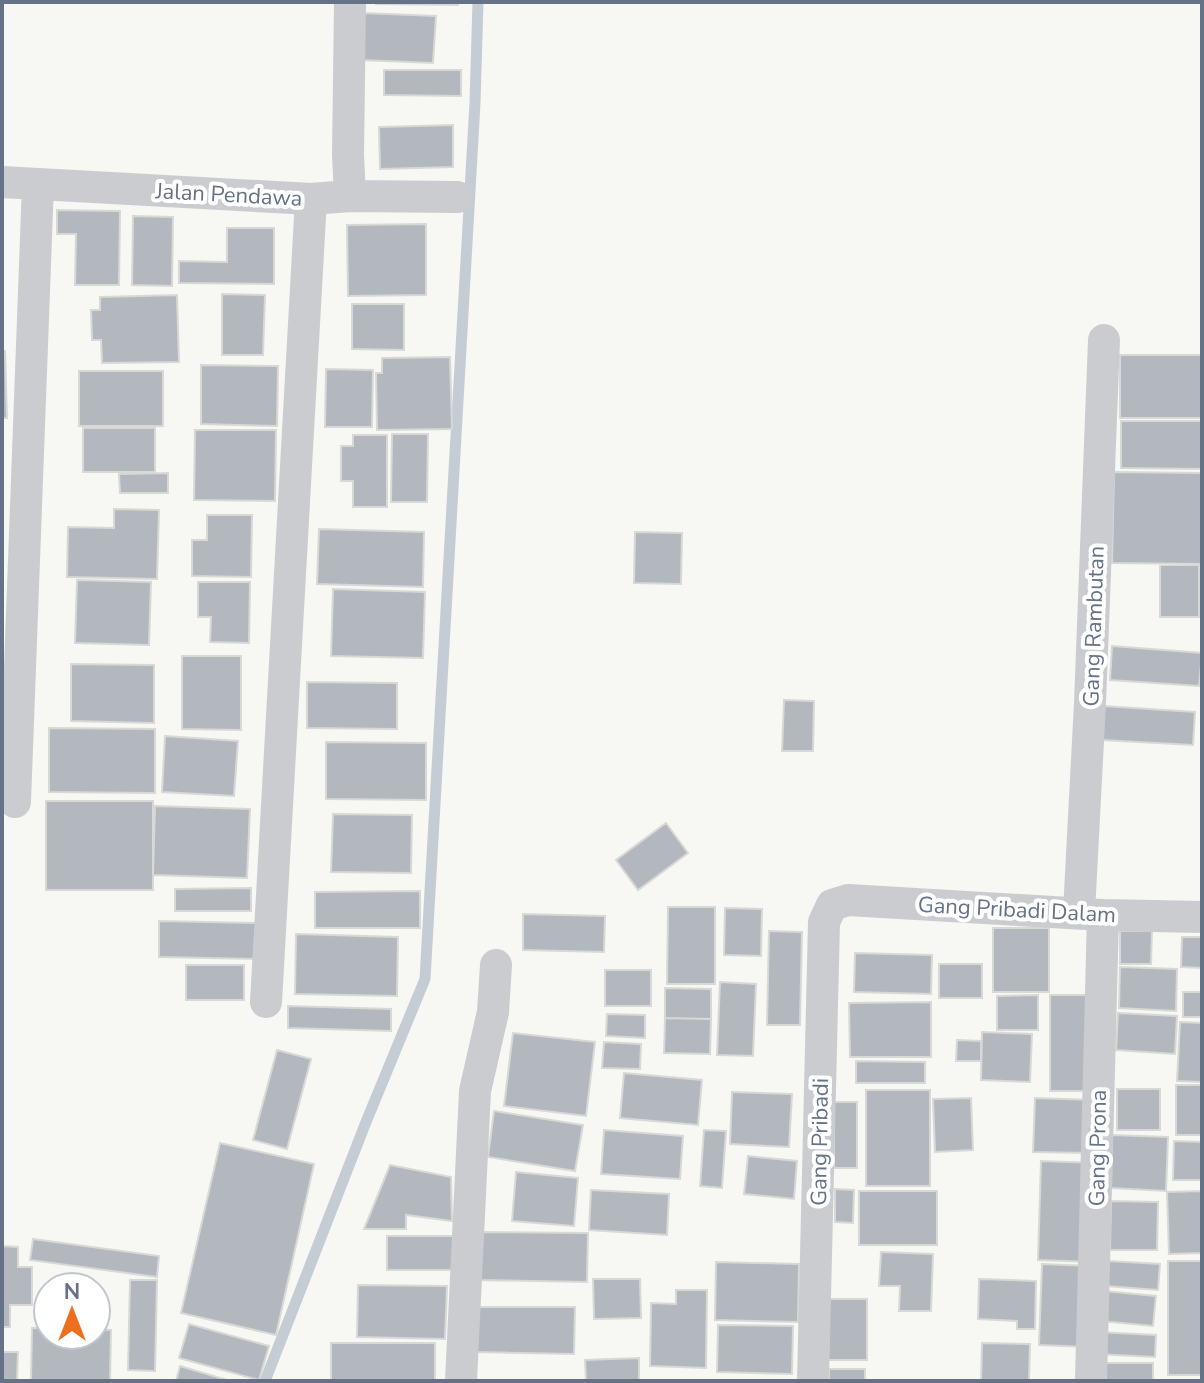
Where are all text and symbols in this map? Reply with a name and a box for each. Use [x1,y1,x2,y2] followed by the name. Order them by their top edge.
[154,176,303,214] street label: Jalan Pendawa
[1076,545,1112,707] street label: Gang Rambutan
[917,890,1117,930] street label: Gang Pribadi Dalam
[804,1078,836,1206] street label: Gang Pribadi
[1082,1090,1114,1207] street label: Gang Prona
[32,1271,112,1351] north arrow
[64,1277,80,1307] text: N

